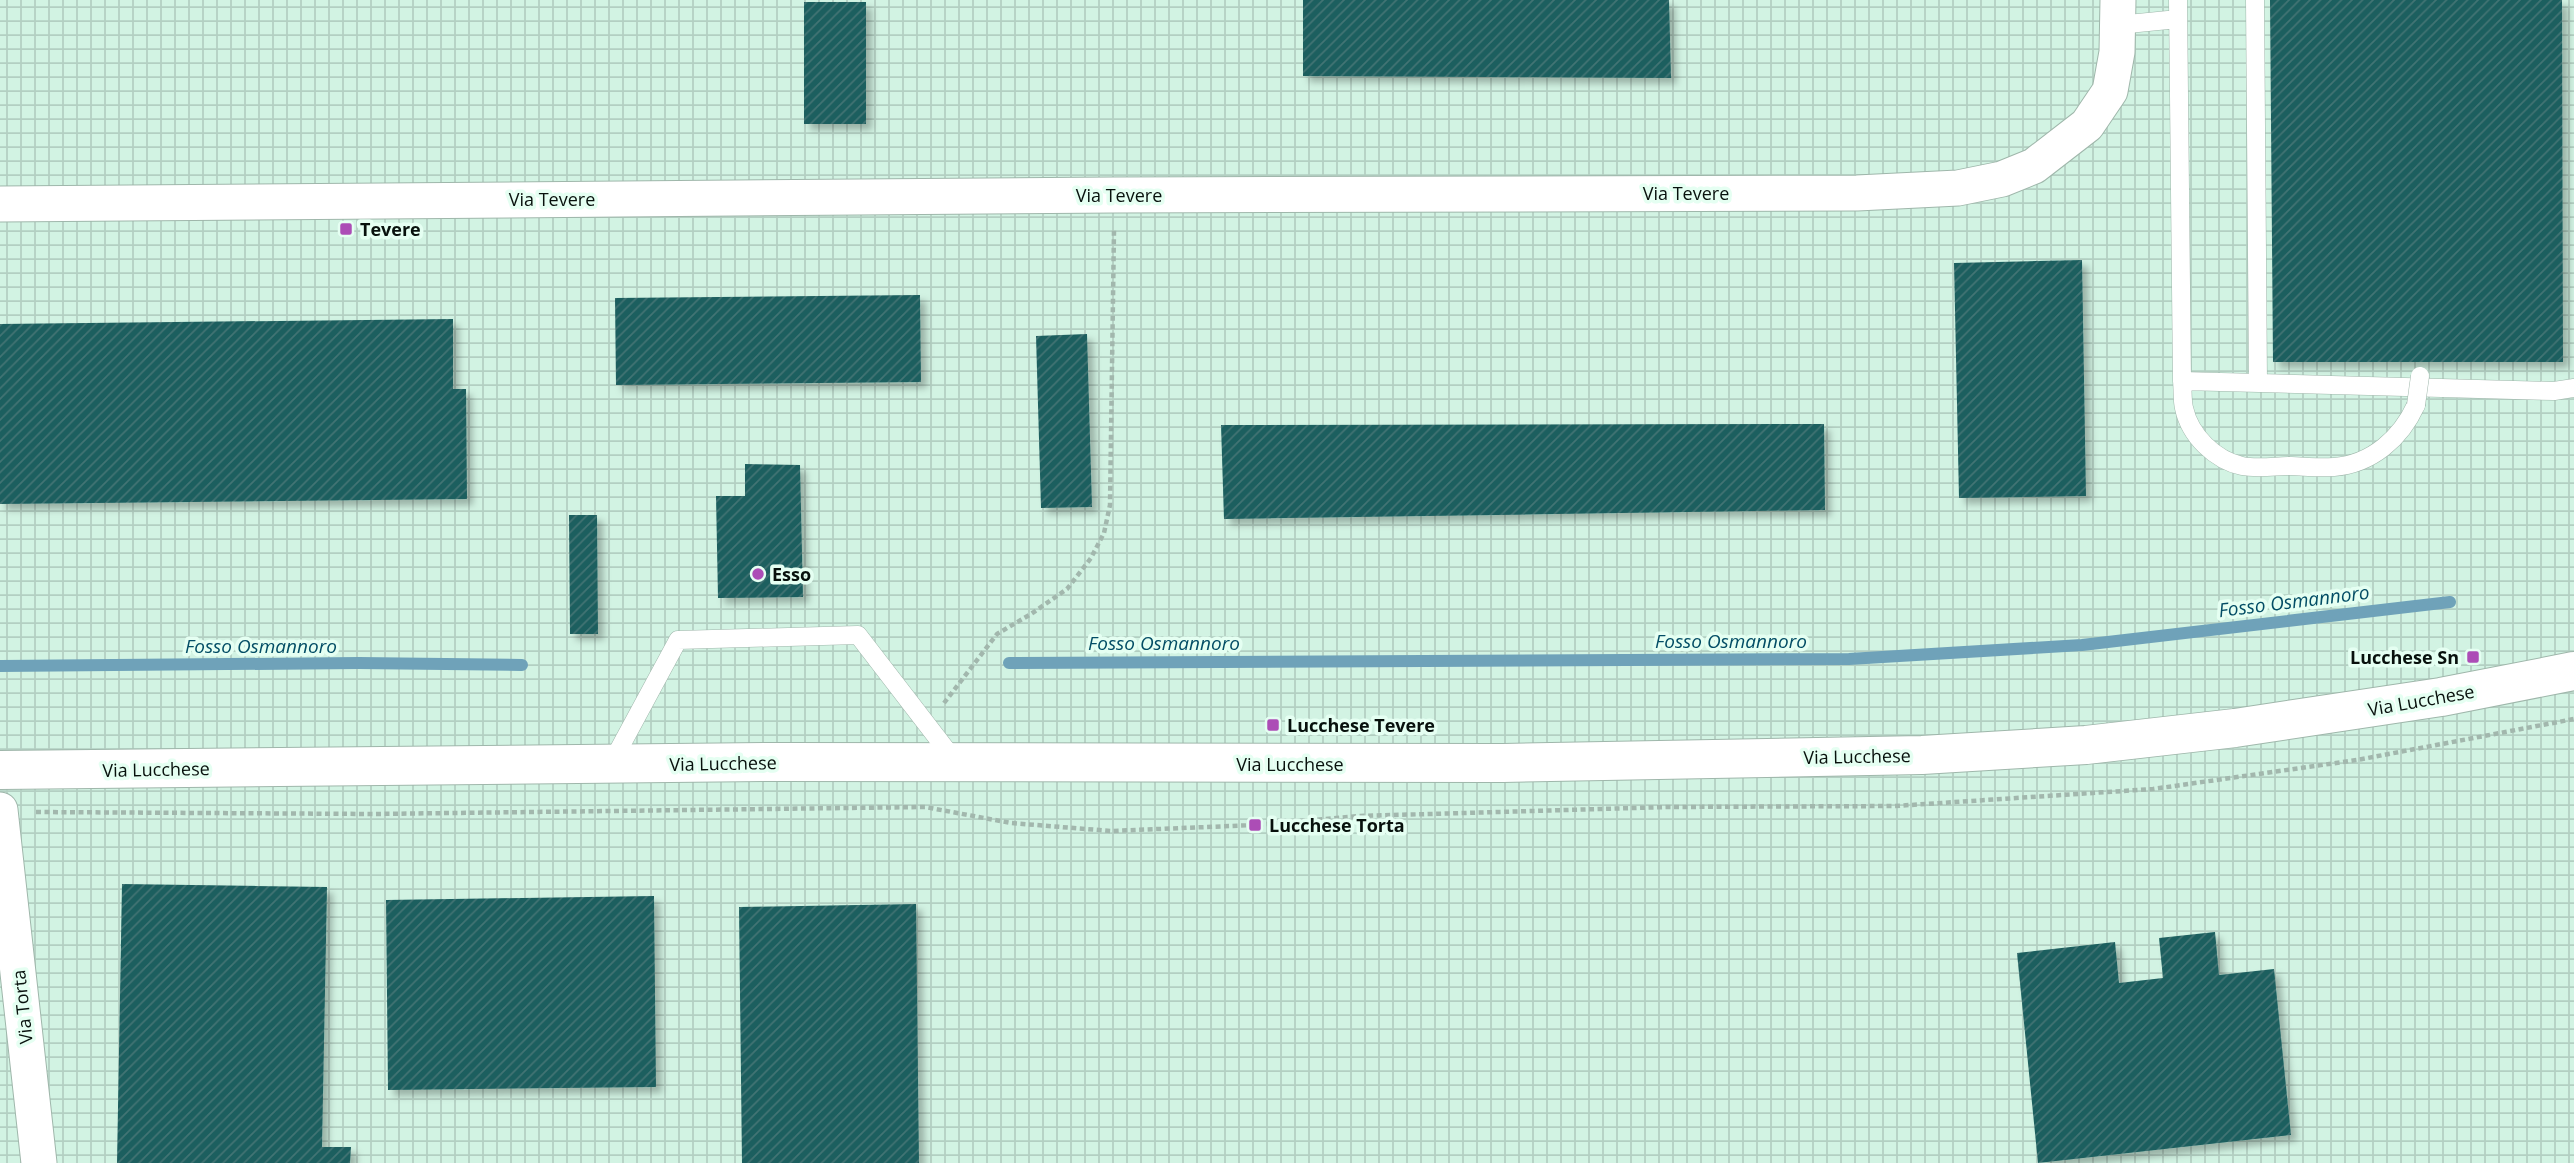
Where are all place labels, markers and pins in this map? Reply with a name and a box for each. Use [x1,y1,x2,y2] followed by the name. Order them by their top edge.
[360,217,421,241] place label: Tevere
[338,221,354,237] marker: Tevere
[772,562,811,586] place label: Esso
[750,566,766,582] marker: Esso
[2350,645,2459,669] place label: Lucchese Sn
[2465,649,2481,665] marker: Lucchese Sn
[1287,713,1435,737] place label: Lucchese Tevere
[1265,717,1281,733] marker: Lucchese Tevere
[1269,813,1405,837] place label: Lucchese Torta
[1247,817,1263,833] marker: Lucchese Torta

